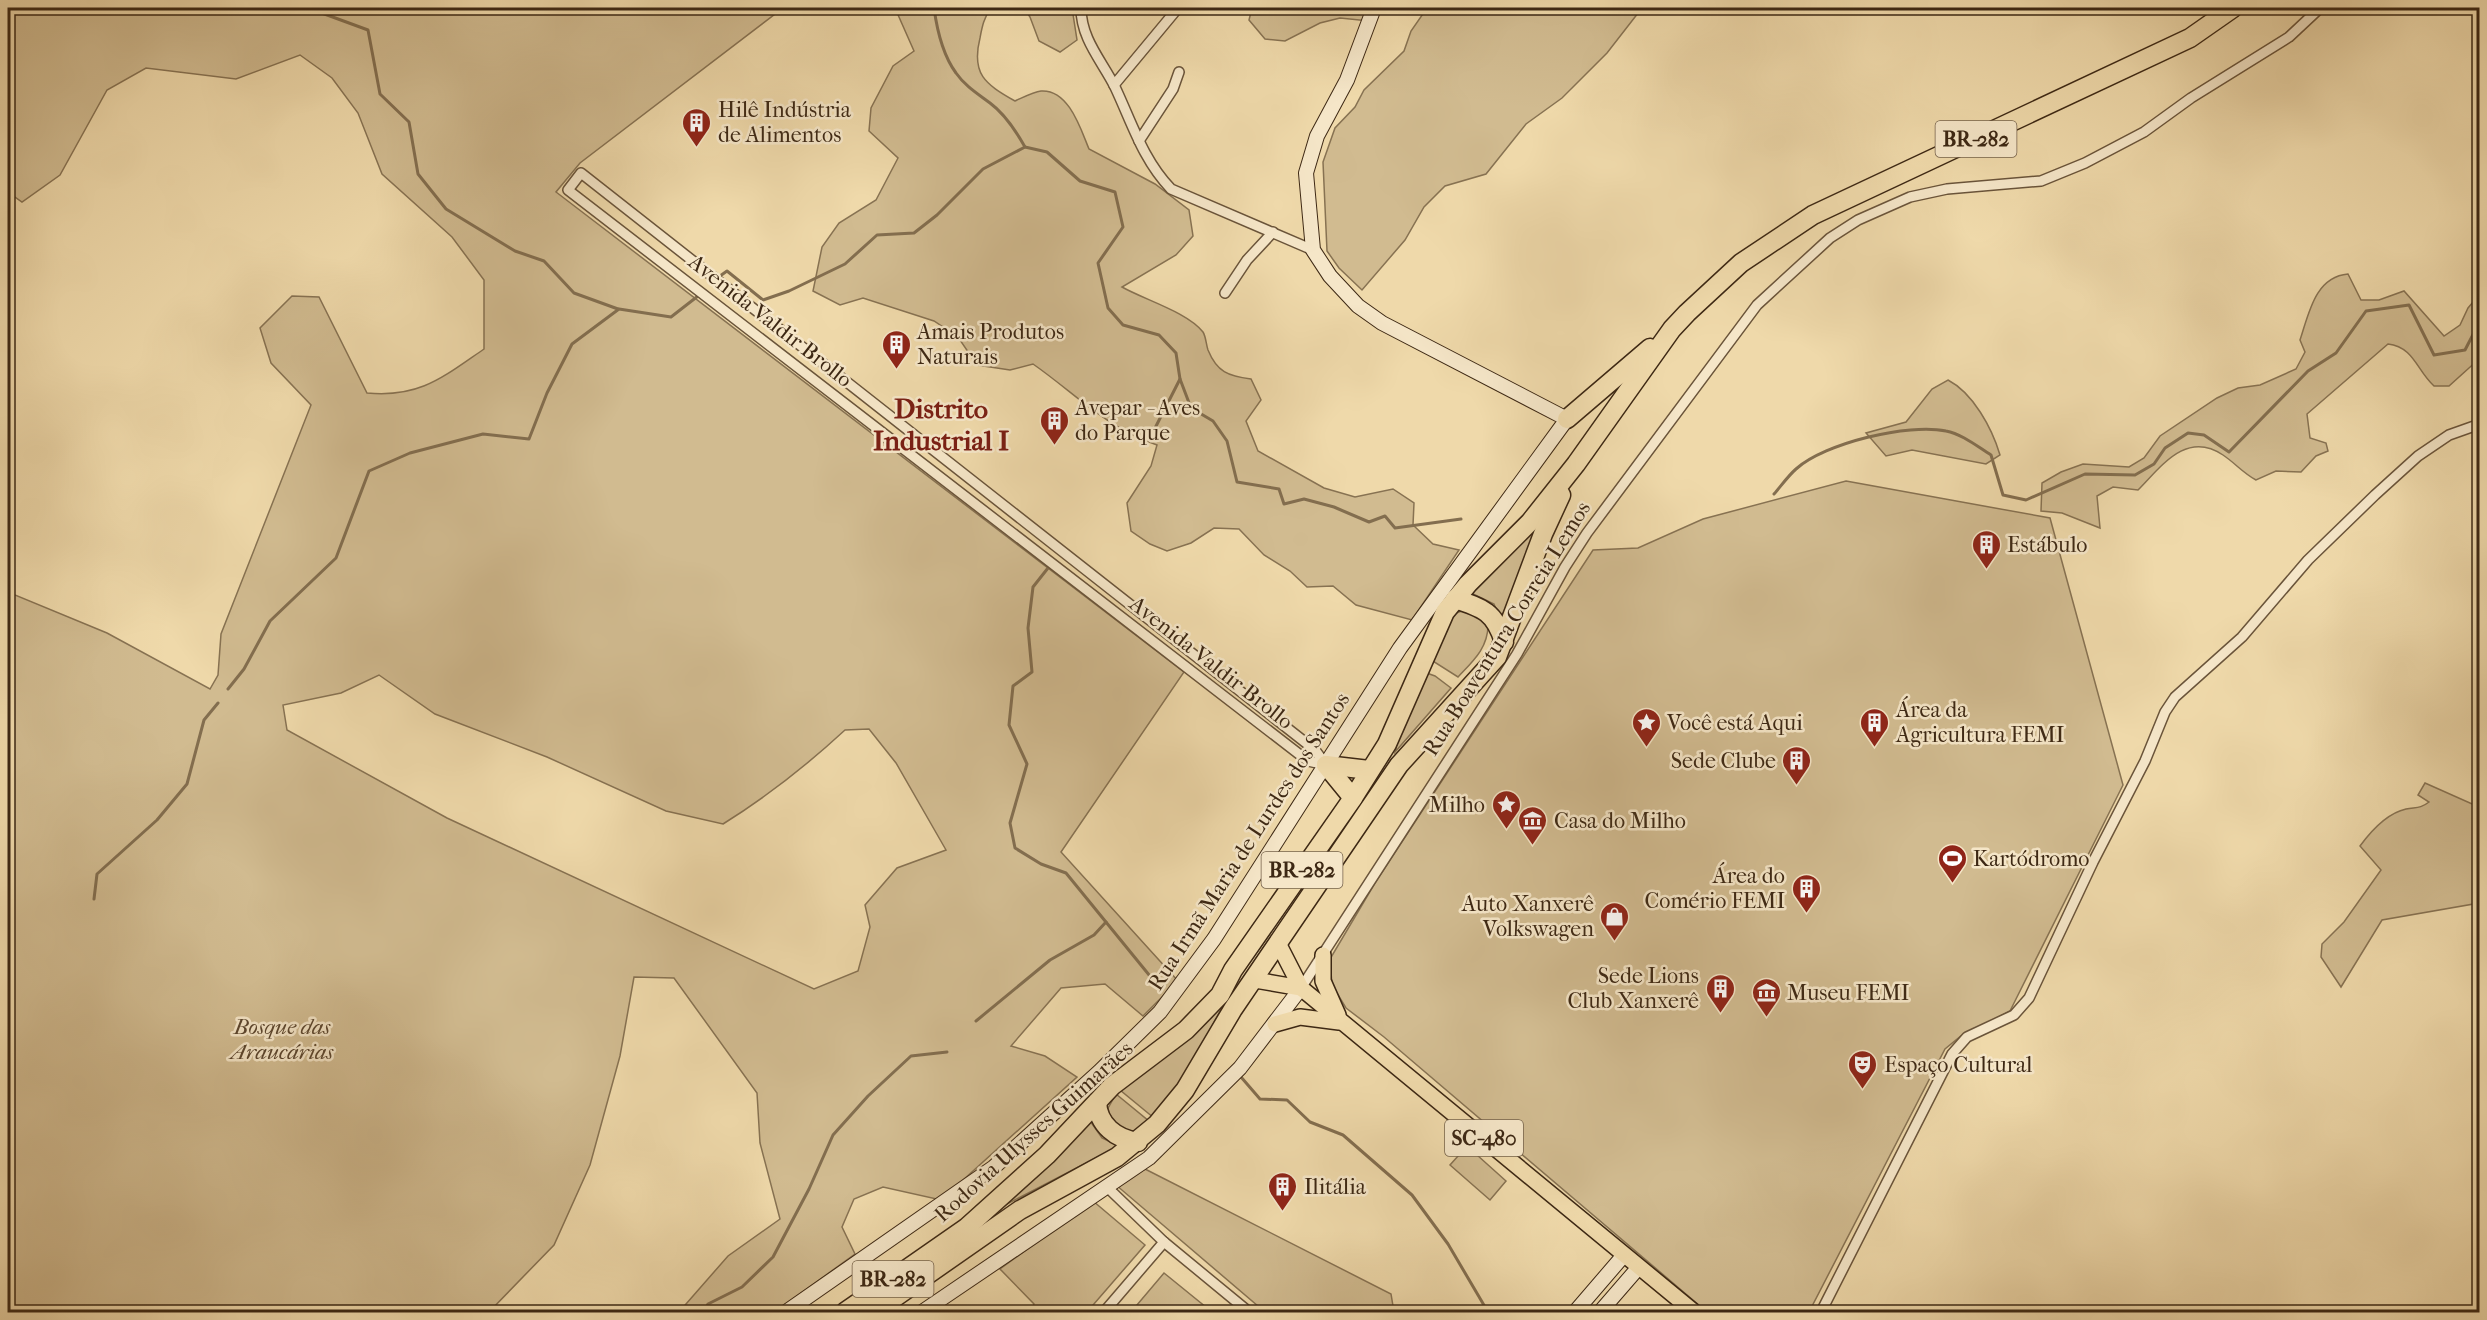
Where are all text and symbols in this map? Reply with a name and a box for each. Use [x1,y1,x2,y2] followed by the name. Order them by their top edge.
[718,97,852,148] place label: Hilê Indústria de Alimentos
[681,106,713,148] building icon: Hilê Indústria de Alimentos
[1936,121,2016,157] road number: BR-282
[683,248,857,393] street label: Avenida Valdir Brollo
[916,319,1064,370] place label: Amais Produtos Naturais
[880,328,912,370] building icon: Amais Produtos Naturais
[873,392,1009,457] district label: Distrito Industrial I
[1074,395,1200,446] place label: Avepar - Aves do Parque
[1038,404,1070,446] building icon: Avepar - Aves do Parque
[1418,496,1596,761] street label: Rua Boaventura Correia Lemos
[1970,528,2002,570] building icon: Estábulo
[2007,532,2087,558] place label: Estábulo
[1124,590,1298,735] street label: Avenida Valdir Brollo
[1143,688,1355,996] street label: Rua Irmã Maria de Lurdes dos Santos
[1895,696,2065,748] place label: Área da Agricultura FEMI
[1630,706,1662,748] place icon: Você está Aqui
[1859,706,1891,748] building icon: Área da Agricultura FEMI
[1666,710,1803,736] place label: Você está Aqui
[1781,744,1813,786] building icon: Sede Clube
[1671,748,1776,774] place label: Sede Clube
[1490,788,1522,830] place icon: Milho
[1429,792,1485,818] place label: Milho
[1517,804,1549,846] museum icon: Casa do Milho
[1554,808,1686,834] place label: Casa do Milho
[1936,842,1968,884] sports icon: Kartódromo
[1973,846,2090,872] place label: Kartódromo
[1262,852,1342,888] road number: BR-282
[1645,862,1785,914] place label: Área do Comério FEMI
[1790,872,1822,914] building icon: Área do Comério FEMI
[1461,891,1594,942] place label: Auto Xanxerê Volkswagen
[1599,900,1631,942] shop icon: Auto Xanxerê Volkswagen
[1568,963,1699,1014] place label: Sede Lions Club Xanxerê
[1704,972,1736,1014] building icon: Sede Lions Club Xanxerê
[1750,976,1782,1018] museum icon: Museu FEMI
[1787,980,1910,1006] place label: Museu FEMI
[228,1014,334,1065] park label: Bosque das Araucárias
[929,1036,1138,1228] street label: Rodovia Ulysses Guimarães
[1847,1048,1879,1090] theatre icon: Espaço Cultural
[1884,1052,2032,1078] place label: Espaço Cultural
[1445,1120,1523,1156] road number: SC-480
[1267,1170,1299,1212] building icon: Ilitália
[1304,1174,1367,1200] place label: Ilitália
[852,1261,934,1297] road number: BR-282

